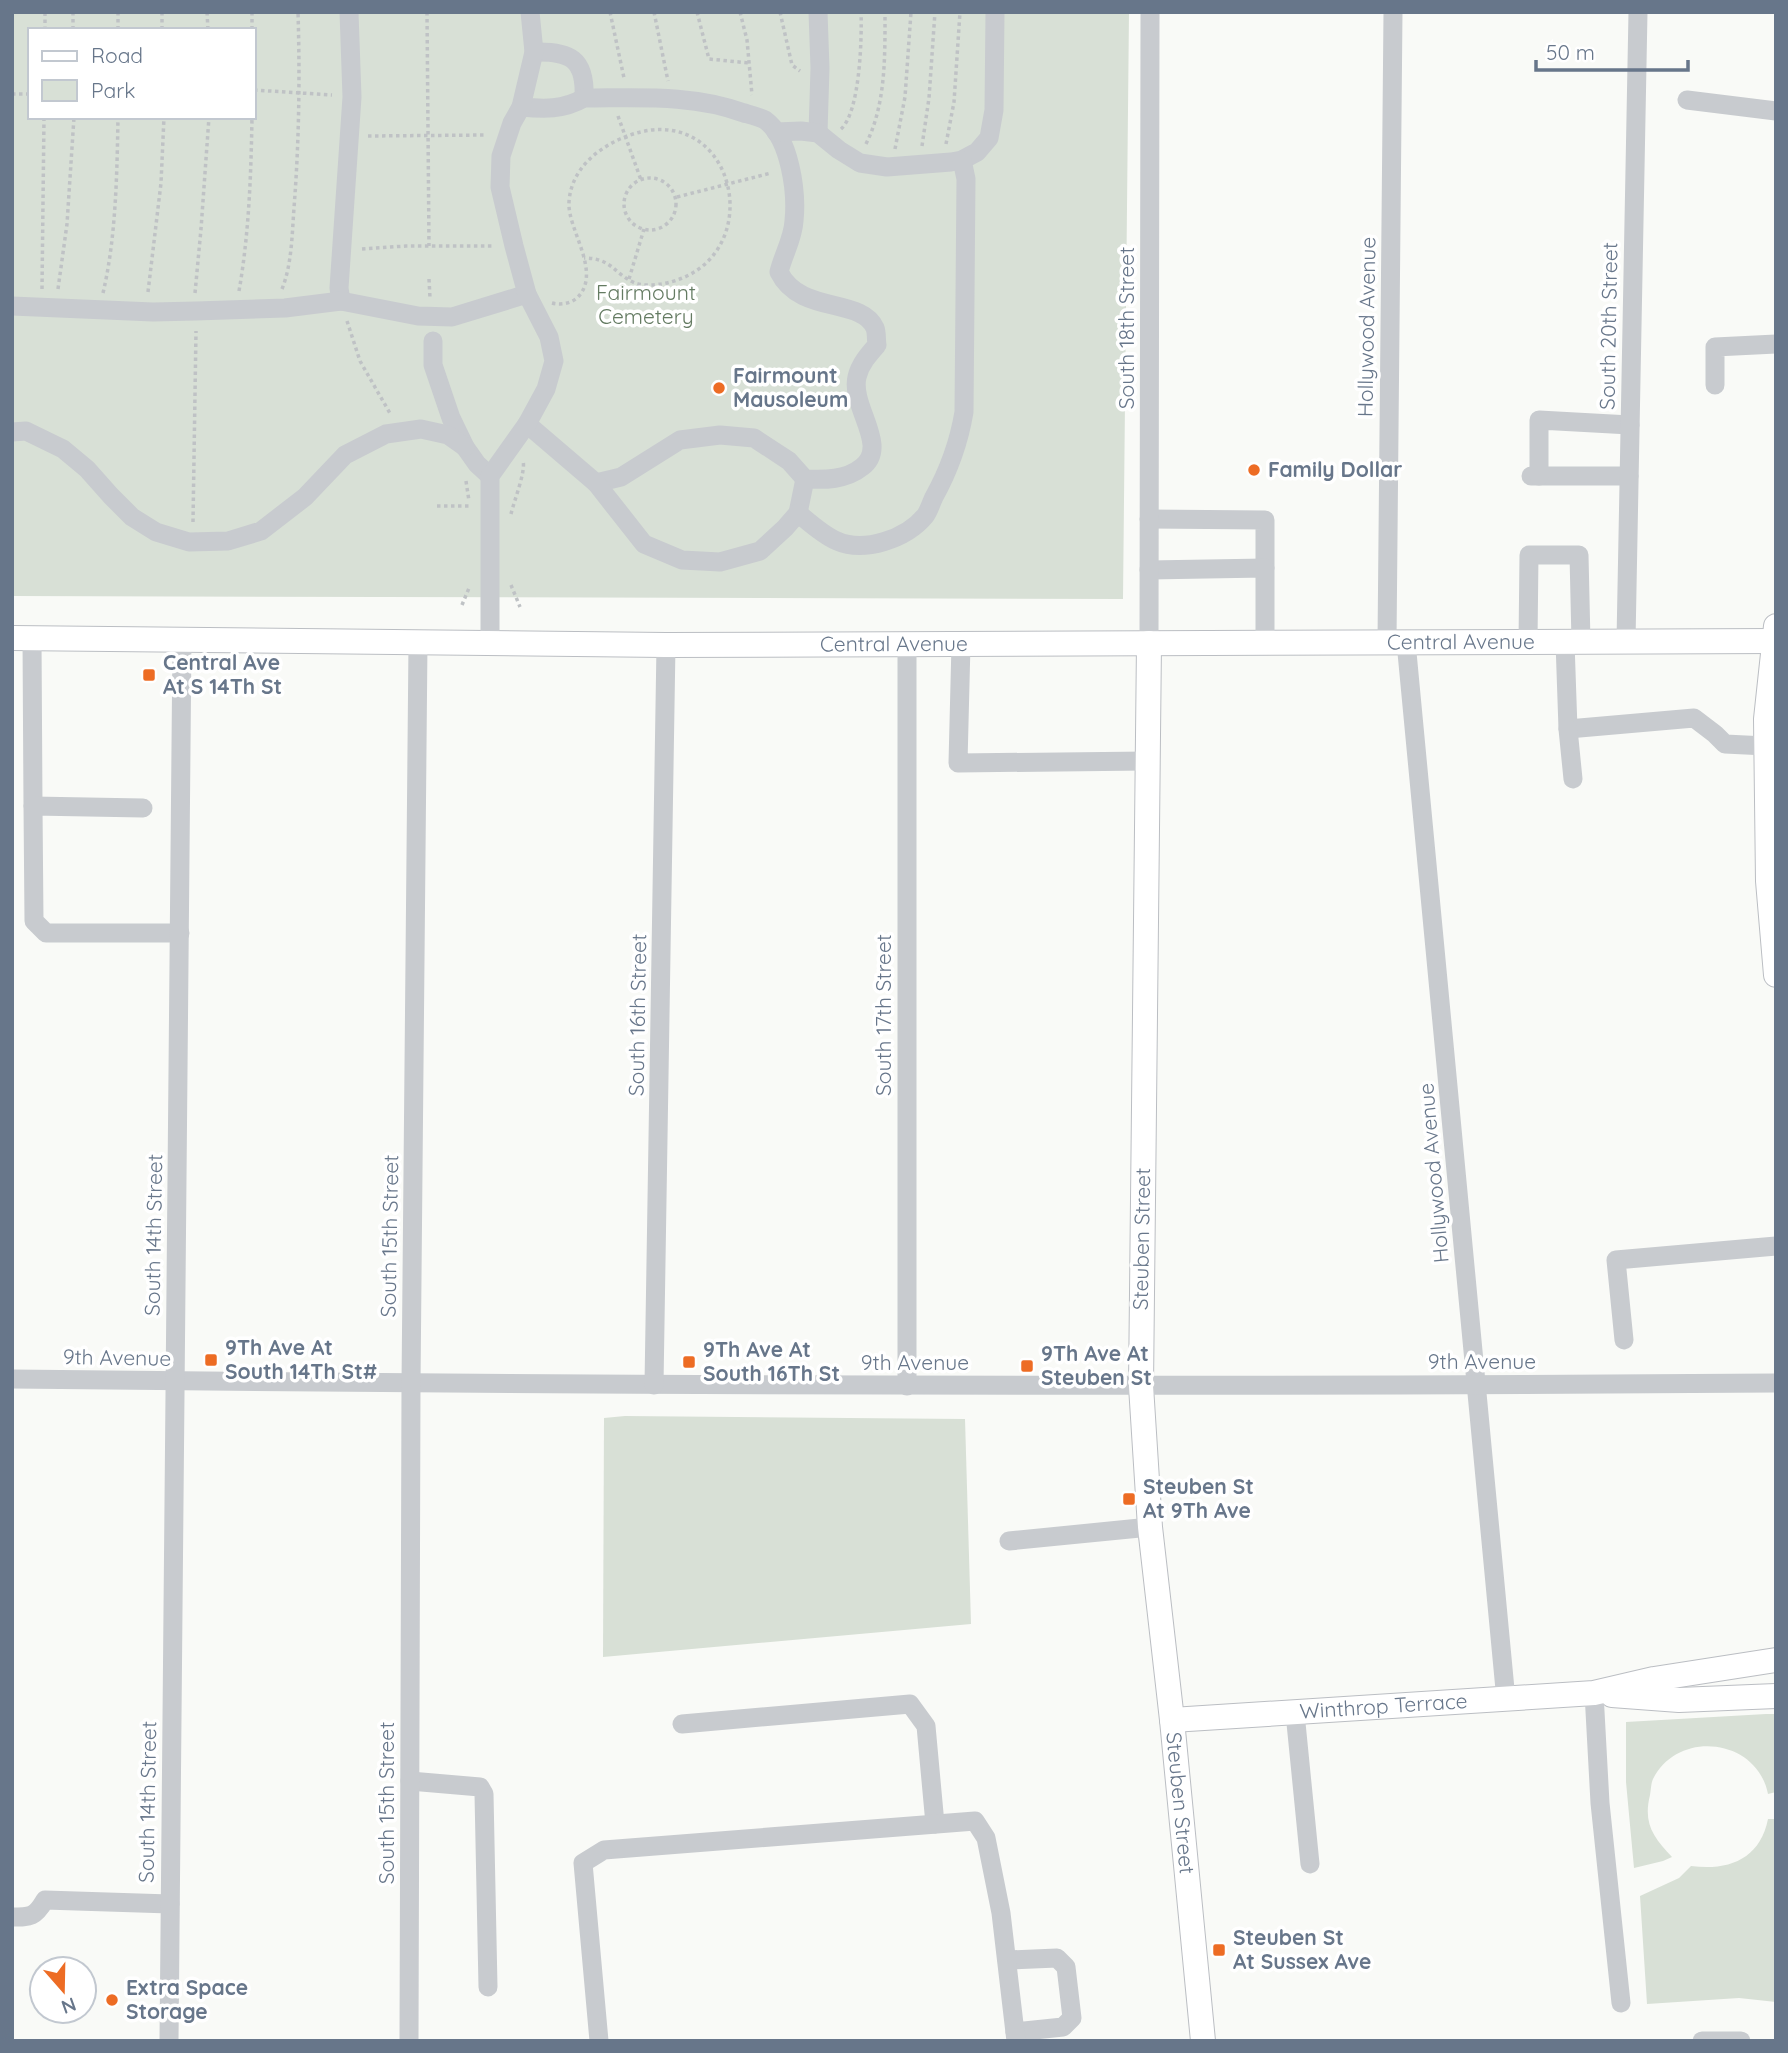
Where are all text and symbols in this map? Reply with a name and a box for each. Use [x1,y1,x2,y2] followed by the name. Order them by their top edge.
[28,28,256,119] legend
[1536,28,1688,72] scale bar
[1546,39,1595,65] text: 50 m
[91,42,143,68] text: Road
[91,77,135,103] text: Park
[1351,237,1381,417] street label: Hollywood Avenue
[1594,242,1622,410] street label: South 20th Street
[1113,247,1139,409] street label: South 18th Street
[596,279,696,329] park label: Fairmount Cemetery
[733,362,848,412] place label: Fairmount Mausoleum
[711,380,727,396] marker: Fairmount Mausoleum
[1268,456,1402,482] place label: Family Dollar
[1246,462,1262,478] marker: Family Dollar
[1387,628,1535,654] street label: Central Avenue
[820,630,968,656] street label: Central Avenue
[163,649,282,699] place label: Central Ave At S 14Th St
[141,667,157,683] marker: Central Ave At S 14Th St
[623,934,651,1096] street label: South 16th Street
[870,934,896,1096] street label: South 17th Street
[1412,1082,1454,1264] street label: Hollywood Avenue
[139,1154,167,1316] street label: South 14th Street
[375,1154,403,1318] street label: South 15th Street
[1127,1168,1155,1310] street label: Steuben Street
[225,1334,377,1384] place label: 9Th Ave At South 14Th St#
[703,1336,840,1386] place label: 9Th Ave At South 16Th St
[1041,1340,1152,1390] place label: 9Th Ave At Steuben St
[63,1343,171,1371] street label: 9th Avenue
[1428,1348,1536,1374] street label: 9th Avenue
[861,1349,969,1375] street label: 9th Avenue
[203,1352,219,1368] marker: 9Th Ave At South 14Th St#
[681,1354,697,1370] marker: 9Th Ave At South 16Th St
[1019,1358,1035,1374] marker: 9Th Ave At Steuben St
[1143,1473,1254,1523] place label: Steuben St At 9Th Ave
[1121,1491,1137,1507] marker: Steuben St At 9Th Ave
[1299,1687,1468,1724] street label: Winthrop Terrace
[133,1721,161,1883] street label: South 14th Street
[373,1722,399,1884] street label: South 15th Street
[1161,1731,1201,1875] street label: Steuben Street
[1233,1924,1371,1974] place label: Steuben St At Sussex Ave
[1211,1942,1227,1958] marker: Steuben St At Sussex Ave
[28,1955,98,2025] north arrow
[126,1974,248,2024] place label: Extra Space Storage
[58,1992,79,2020] text: N
[104,1992,120,2008] marker: Extra Space Storage

